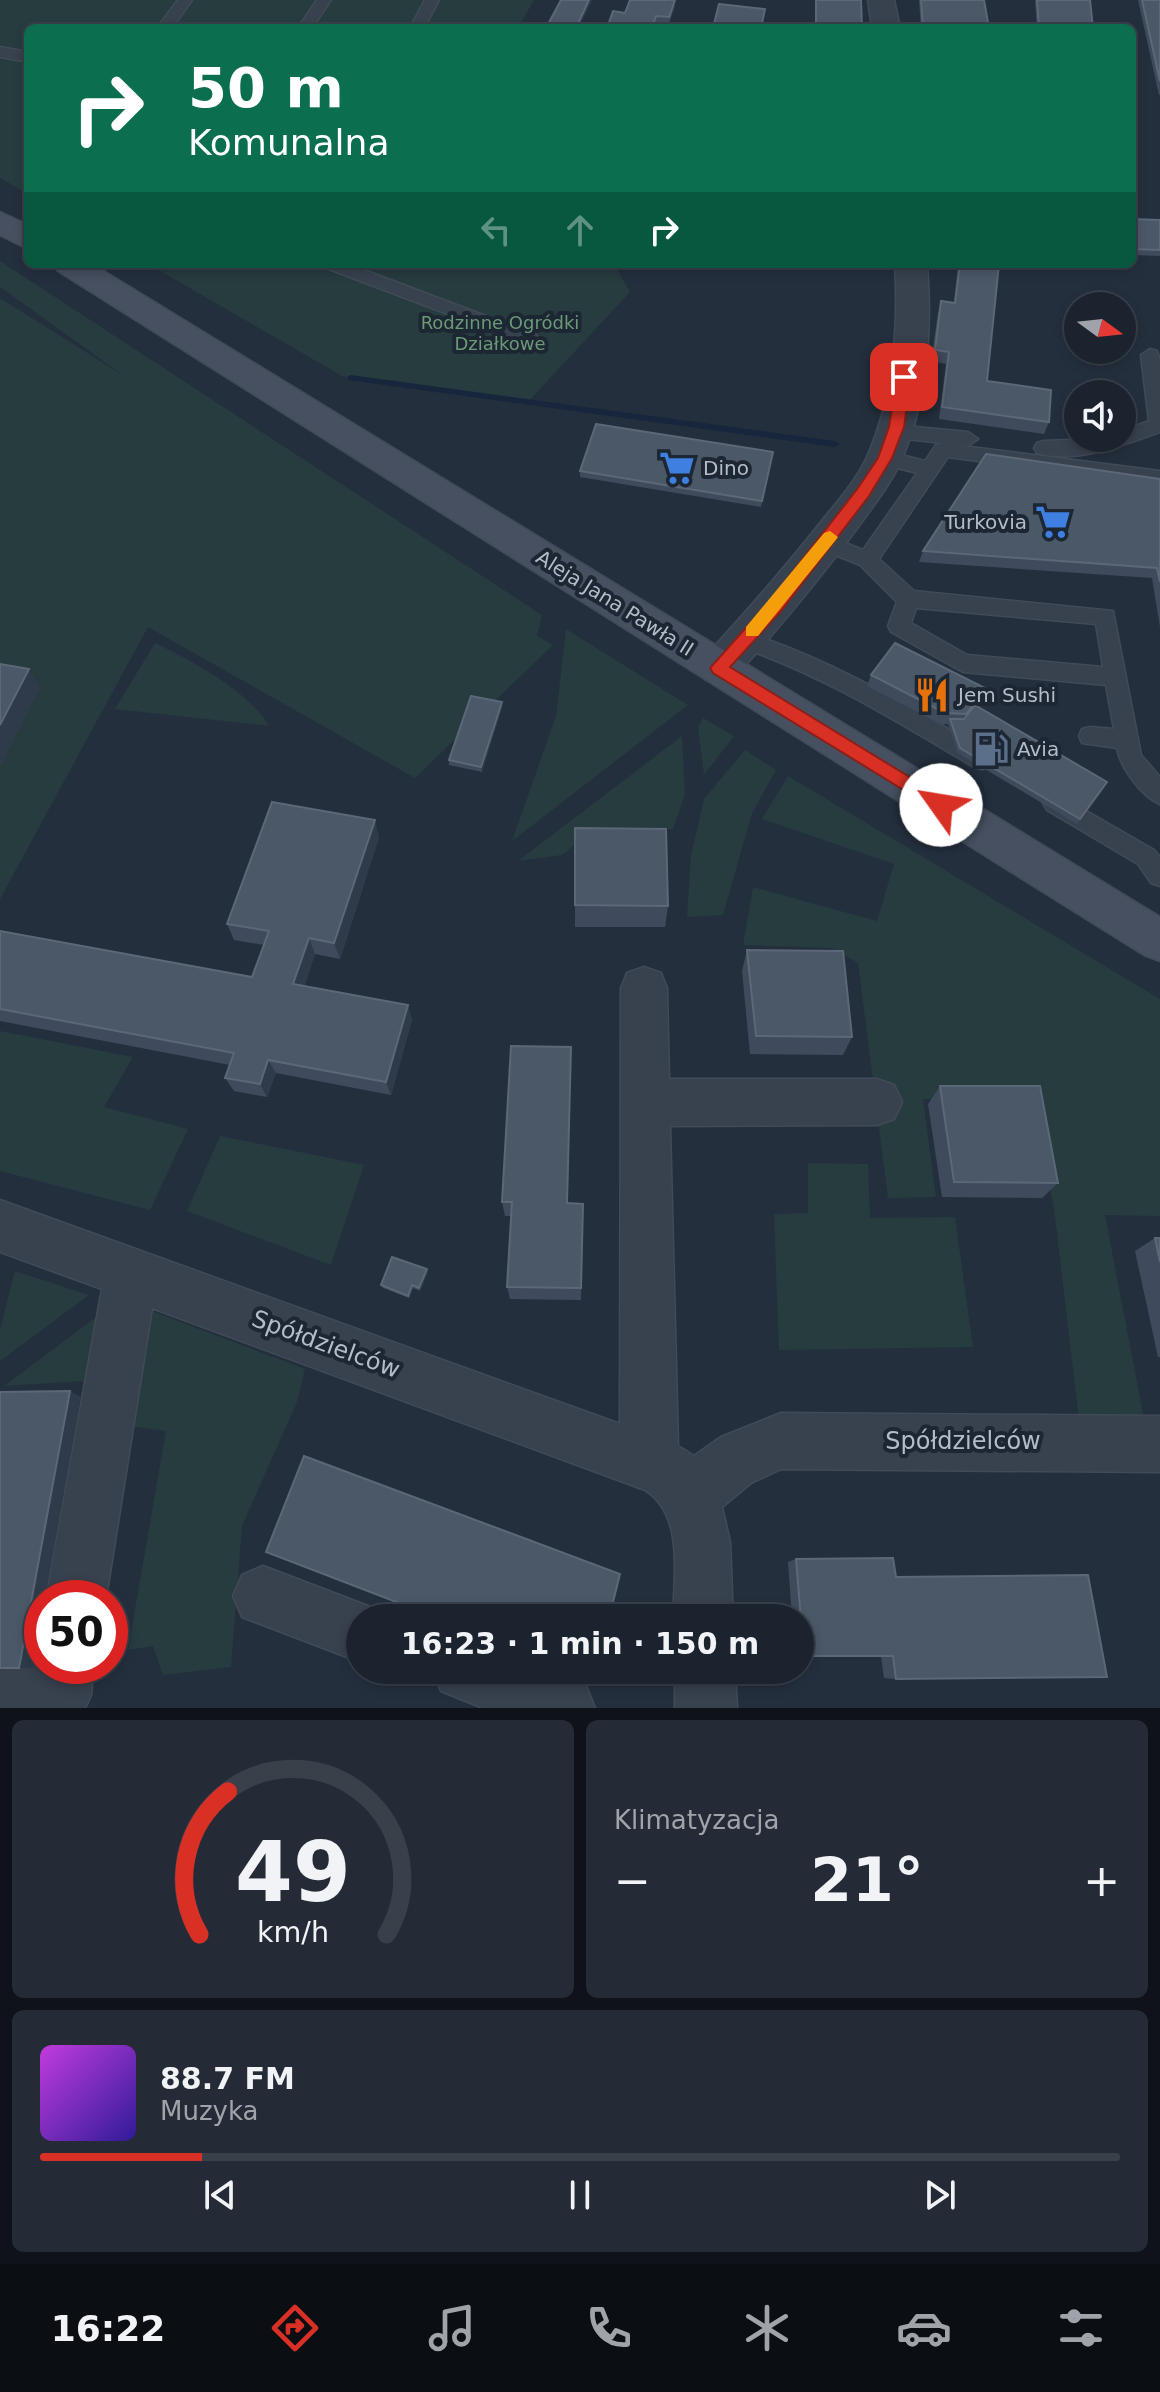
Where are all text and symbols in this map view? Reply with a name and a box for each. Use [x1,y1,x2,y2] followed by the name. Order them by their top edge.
[188,55,344,120] text: 50 m
[56,56,160,160] icon: right
[188,122,389,163] text: Komunalna
[474,208,518,252] icon: left
[558,208,602,252] icon: ahead
[642,208,686,252] icon: right
[1064,292,1136,364] north arrow
[1064,292,1136,452] map controls
[421,312,579,354] park label: Rodzinne Ogródki Działkowe
[870,343,938,411] pin
[882,355,926,399] icon: arrive
[1064,380,1136,452] button: sound
[658,449,696,487] supermarket icon: Dino
[703,456,749,480] place label: Dino
[1034,503,1072,541] supermarket icon: Turkovia
[943,510,1027,534] place label: Turkovia
[532,545,698,661] street label: Aleja Jana Pawła II
[913,676,951,714] restaurant icon: Jem Sushi
[956,683,1056,707] place label: Jem Sushi
[972,730,1010,768] fuel station icon: Avia
[1017,737,1059,761] place label: Avia
[899,763,983,847] position arrow
[248,1304,404,1384] street label: Spółdzielców
[885,1427,1041,1455] street label: Spółdzielców
[24,1580,128,1684] speed limit sign: 50
[401,1626,759,1661] text: 16:23 · 1 min · 150 m
[614,1805,779,1835] text: Klimatyzacja
[235,1824,351,1921] text: 49
[810,1845,924,1915] text: 21°
[614,1855,651,1906] text: −
[1083,1855,1120,1906] text: +
[257,1915,329,1949] text: km/h
[160,2061,295,2096] text: 88.7 FM
[160,2096,258,2126] text: Muzyka
[198,2173,242,2217] icon: previous
[558,2173,602,2217] icon: pause
[918,2173,962,2217] icon: next
[267,2300,323,2356] icon: directions
[424,2300,480,2356] icon: music
[581,2300,637,2356] icon: phone
[739,2300,795,2356] icon: climate
[896,2300,952,2356] icon: car
[1053,2300,1109,2356] icon: filters
[51,2308,165,2349] text: 16:22

